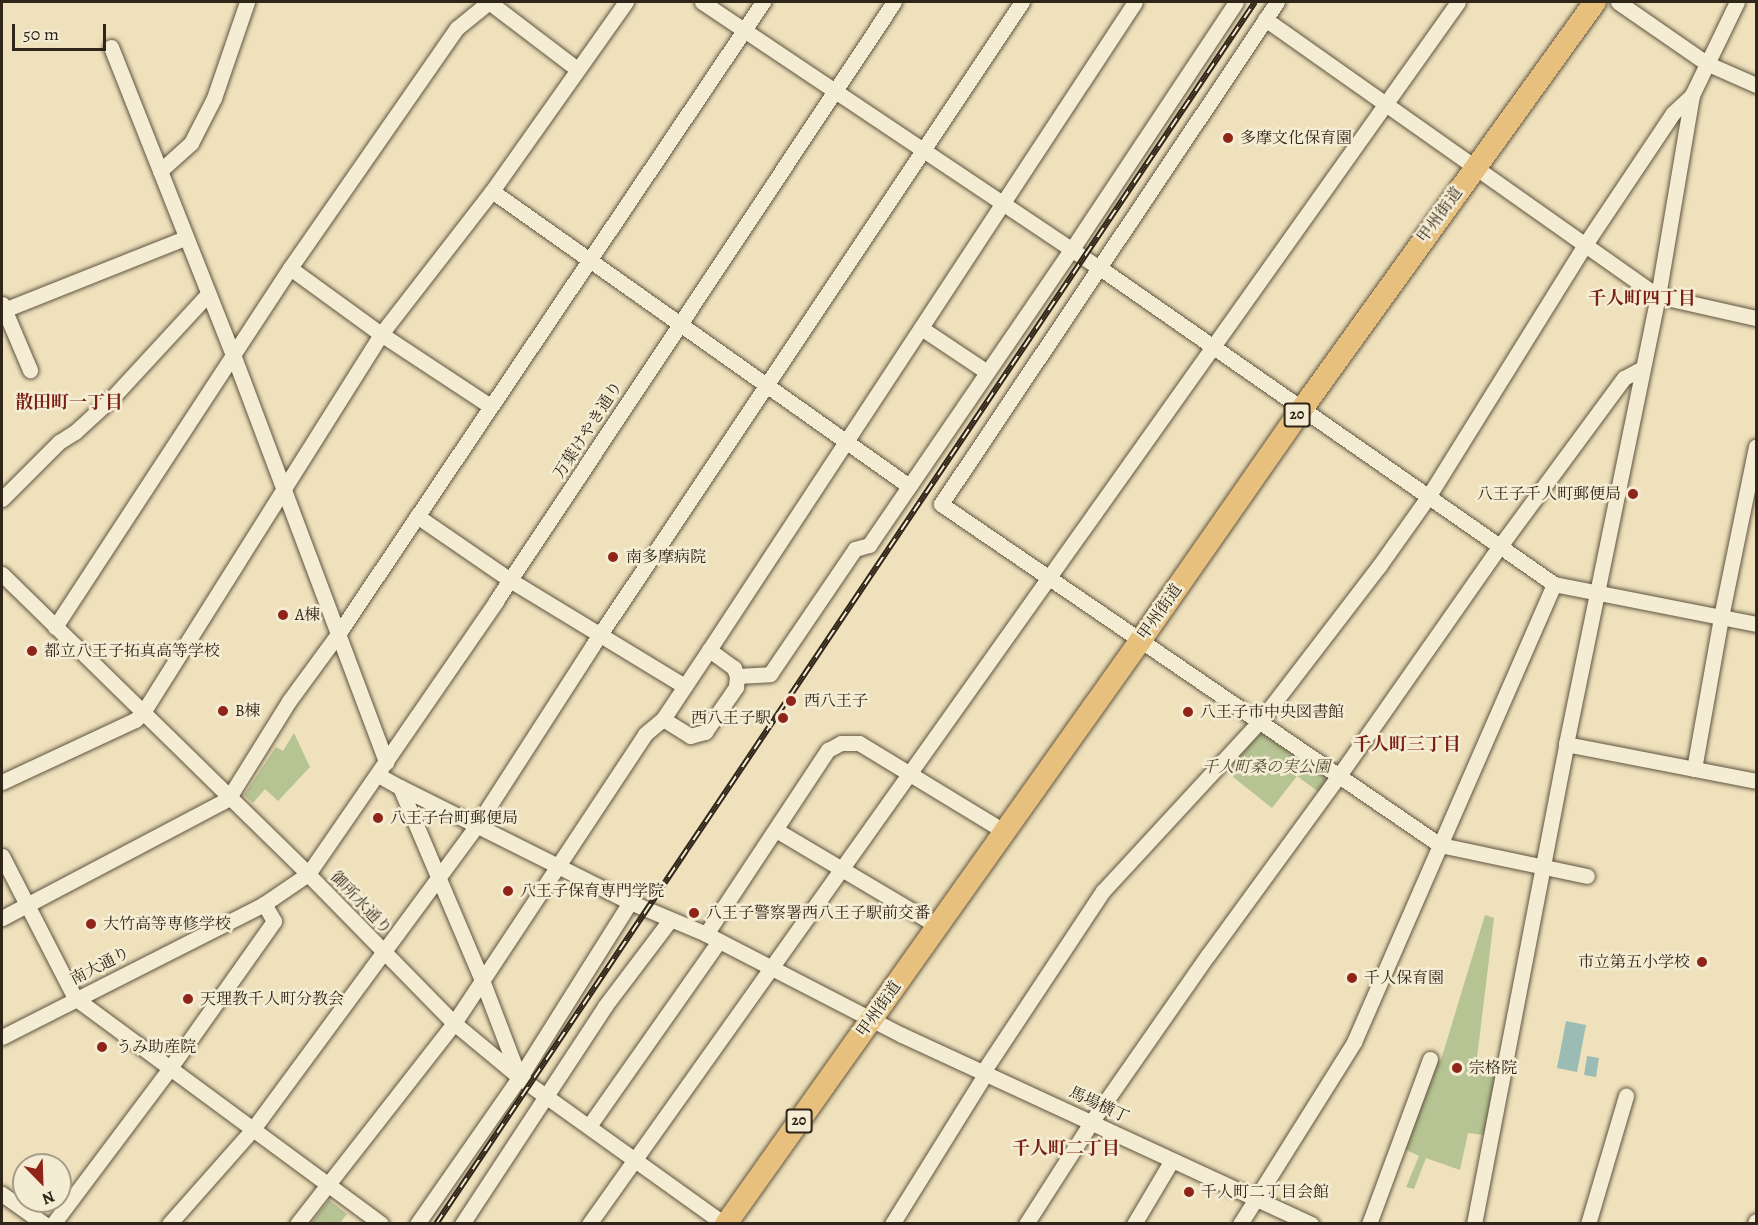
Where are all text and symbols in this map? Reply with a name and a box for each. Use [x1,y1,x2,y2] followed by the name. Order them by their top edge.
[15,12,110,50] scale bar
[23,22,59,46] text: 50 m
[1240,128,1352,148] place label: 多摩文化保育園
[1221,131,1235,145] marker: 多摩文化保育園
[1413,183,1467,247] street label: 甲州街道
[1588,287,1696,309] district label: 千人町四丁目
[549,378,627,482] street label: 万葉けやき通り
[15,391,123,413] district label: 散田町一丁目
[1284,403,1310,427] road number: 20
[1477,484,1621,504] place label: 八王子千人町郵便局
[1626,487,1640,501] marker: 八王子千人町郵便局
[626,547,706,567] place label: 南多摩病院
[604,548,622,566] marker: 南多摩病院
[1134,580,1186,644] street label: 甲州街道
[295,605,320,625] place label: A棟
[276,608,290,622] marker: A棟
[44,641,220,661] place label: 都立八王子拓真高等学校
[25,644,39,658] marker: 都立八王子拓真高等学校
[804,691,868,711] place label: 西八王子
[782,692,800,710] marker: 西八王子
[235,701,261,721] place label: B棟
[1200,702,1344,722] place label: 八王子市中央図書館
[216,704,230,718] marker: B棟
[1181,705,1195,719] marker: 八王子市中央図書館
[691,708,771,728] place label: 西八王子駅
[776,711,790,725] marker: 西八王子駅
[1353,733,1461,755] district label: 千人町三丁目
[1202,757,1330,777] park label: 千人町桑の実公園
[390,808,518,828] place label: 八王子台町郵便局
[371,811,385,825] marker: 八王子台町郵便局
[326,868,396,938] street label: 御所水通り
[520,881,664,901] place label: 八王子保育専門学院
[501,884,515,898] marker: 八王子保育専門学院
[706,903,930,923] place label: 八王子警察署西八王子駅前交番
[687,906,701,920] marker: 八王子警察署西八王子駅前交番
[103,914,231,934] place label: 大竹高等専修学校
[84,917,98,931] marker: 大竹高等専修学校
[67,943,133,989] street label: 南大通り
[1578,952,1690,972] place label: 市立第五小学校
[1695,955,1709,969] marker: 市立第五小学校
[1364,968,1444,988] place label: 千人保育園
[1345,971,1359,985] marker: 千人保育園
[853,977,905,1041] street label: 甲州街道
[200,989,344,1009] place label: 天理教千人町分教会
[181,992,195,1006] marker: 天理教千人町分教会
[116,1037,196,1057] place label: うみ助産院
[93,1038,111,1056] marker: うみ助産院
[1469,1058,1517,1078] place label: 宗格院
[1450,1061,1464,1075] marker: 宗格院
[1066,1083,1132,1127] street label: 馬場横丁
[786,1109,812,1133] road number: 20
[1012,1137,1120,1159] district label: 千人町二丁目
[12,1153,72,1213] north arrow
[1201,1182,1329,1202] place label: 千人町二丁目会館
[39,1185,58,1210] text: N
[1182,1185,1196,1199] marker: 千人町二丁目会館

